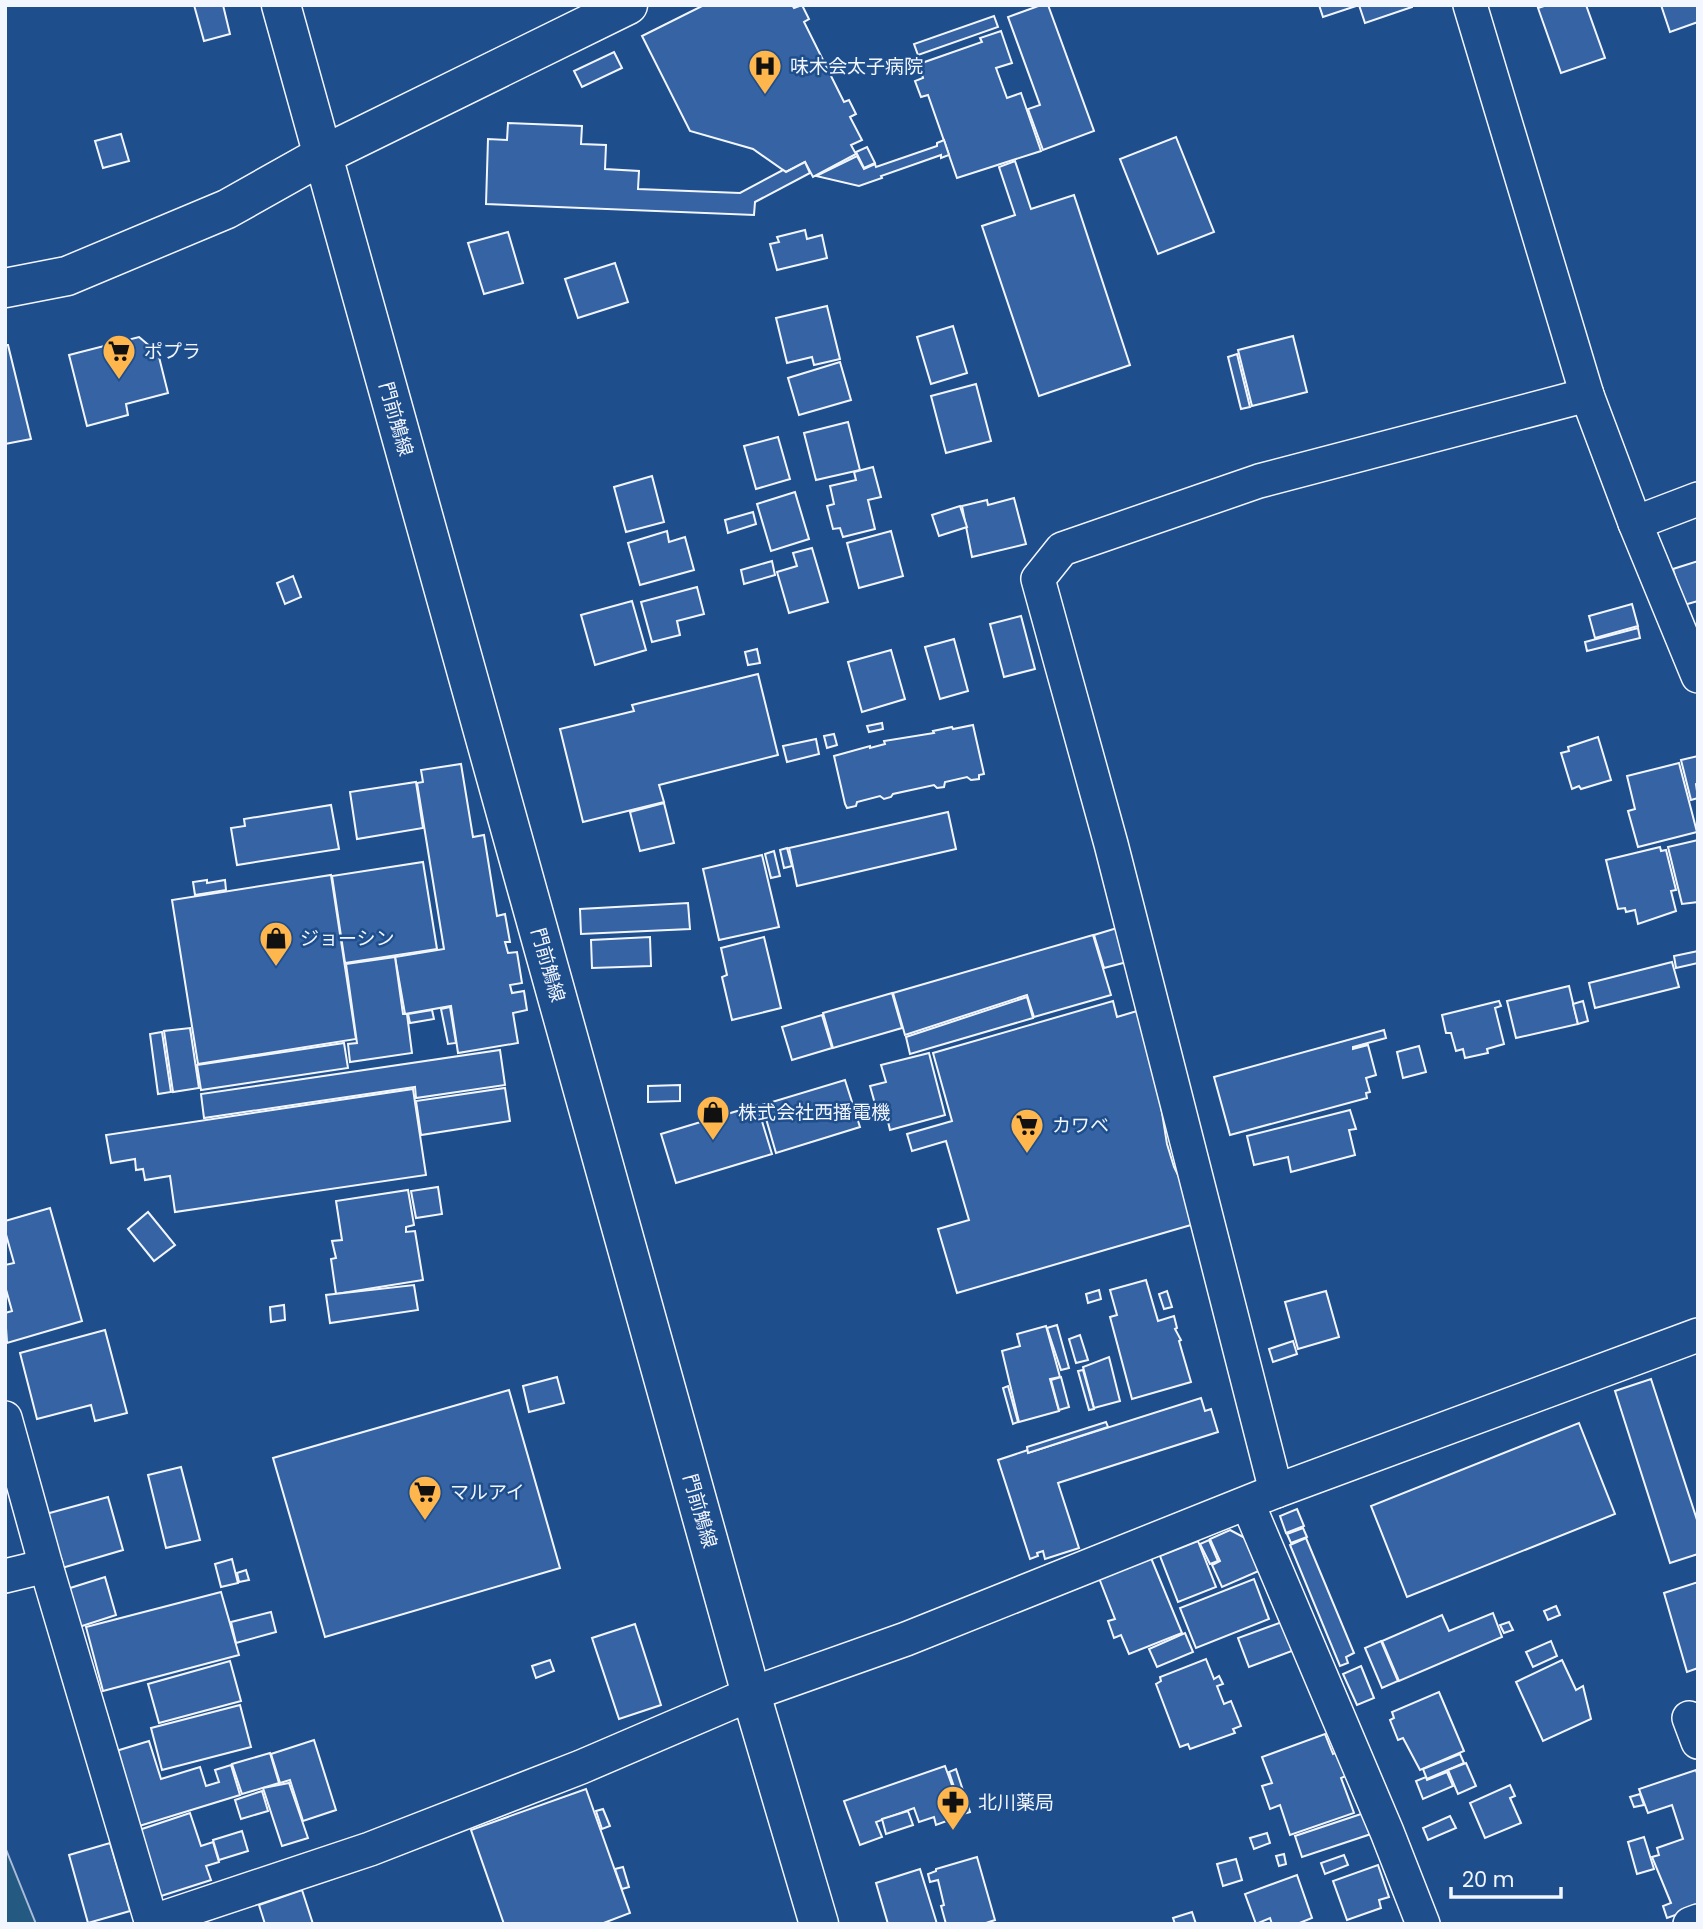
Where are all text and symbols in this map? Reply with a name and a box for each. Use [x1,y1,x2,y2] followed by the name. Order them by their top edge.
[746,47,784,96] hospital icon: 味木会太子病院
[790,53,923,80] place label: 味木会太子病院
[100,332,138,381] supermarket icon: ポプラ
[144,338,201,365] place label: ポプラ
[373,379,419,459] street label: 門前鵤線
[257,919,295,968] shop icon: ジョーシン
[300,925,395,952] place label: ジョーシン
[525,925,571,1005] street label: 門前鵤線
[694,1093,732,1142] shop icon: 株式会社西播電機
[738,1099,890,1126] place label: 株式会社西播電機
[1008,1106,1046,1155] supermarket icon: カワベ
[1052,1112,1109,1139] place label: カワベ
[677,1471,723,1551] street label: 門前鵤線
[406,1473,444,1522] supermarket icon: マルアイ
[450,1479,525,1506] place label: マルアイ
[934,1783,972,1832] pharmacy icon: 北川薬局
[978,1789,1054,1816] place label: 北川薬局
[1451,1856,1561,1900] scale bar
[1462,1865,1515,1894] text: 20 m

